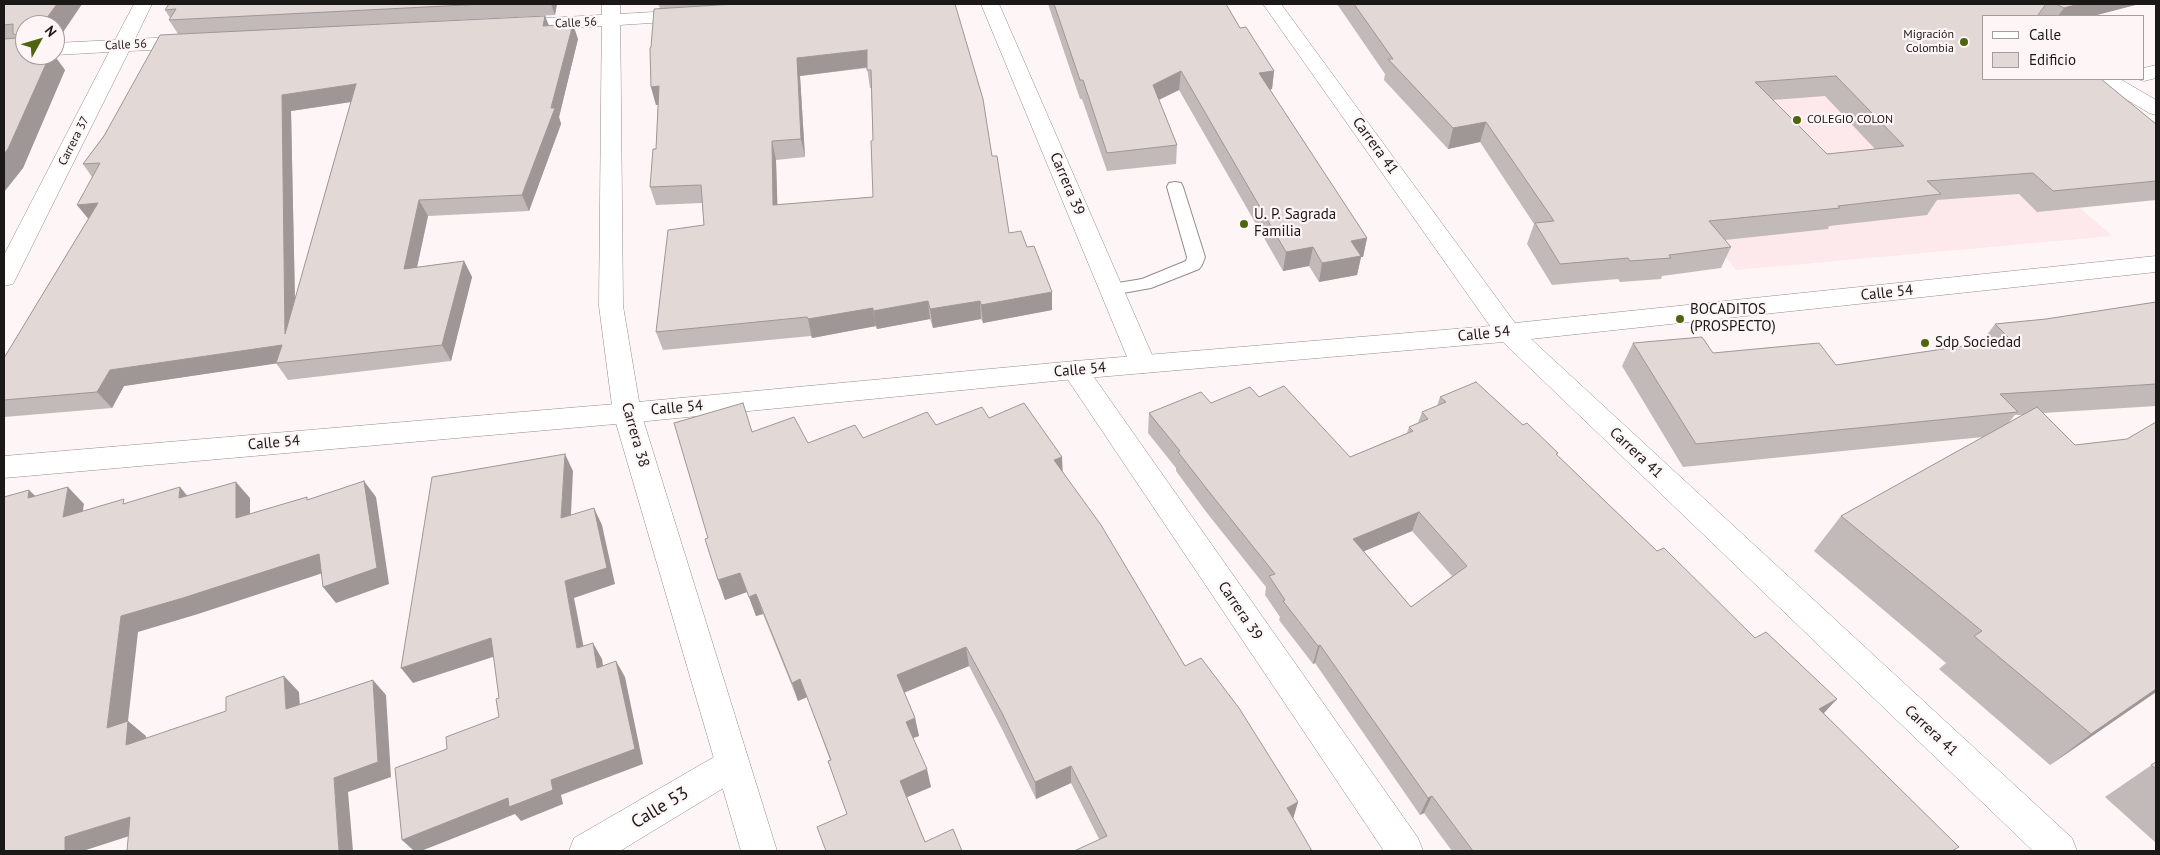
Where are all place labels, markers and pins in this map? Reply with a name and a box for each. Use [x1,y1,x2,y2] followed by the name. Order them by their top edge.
[1903,28,1954,56] place label: Migración Colombia
[1958,36,1970,48] marker: Migración Colombia
[1807,113,1893,127] place label: COLEGIO COLON
[1791,114,1803,126] marker: COLEGIO COLON
[1254,206,1336,241] place label: U. P. Sagrada Familia
[1238,218,1250,230] marker: U. P. Sagrada Familia
[1690,301,1776,336] place label: BOCADITOS (PROSPECTO)
[1674,313,1686,325] marker: BOCADITOS (PROSPECTO)
[1935,334,2021,352] place label: Sdp Sociedad
[1919,337,1931,349] marker: Sdp Sociedad

